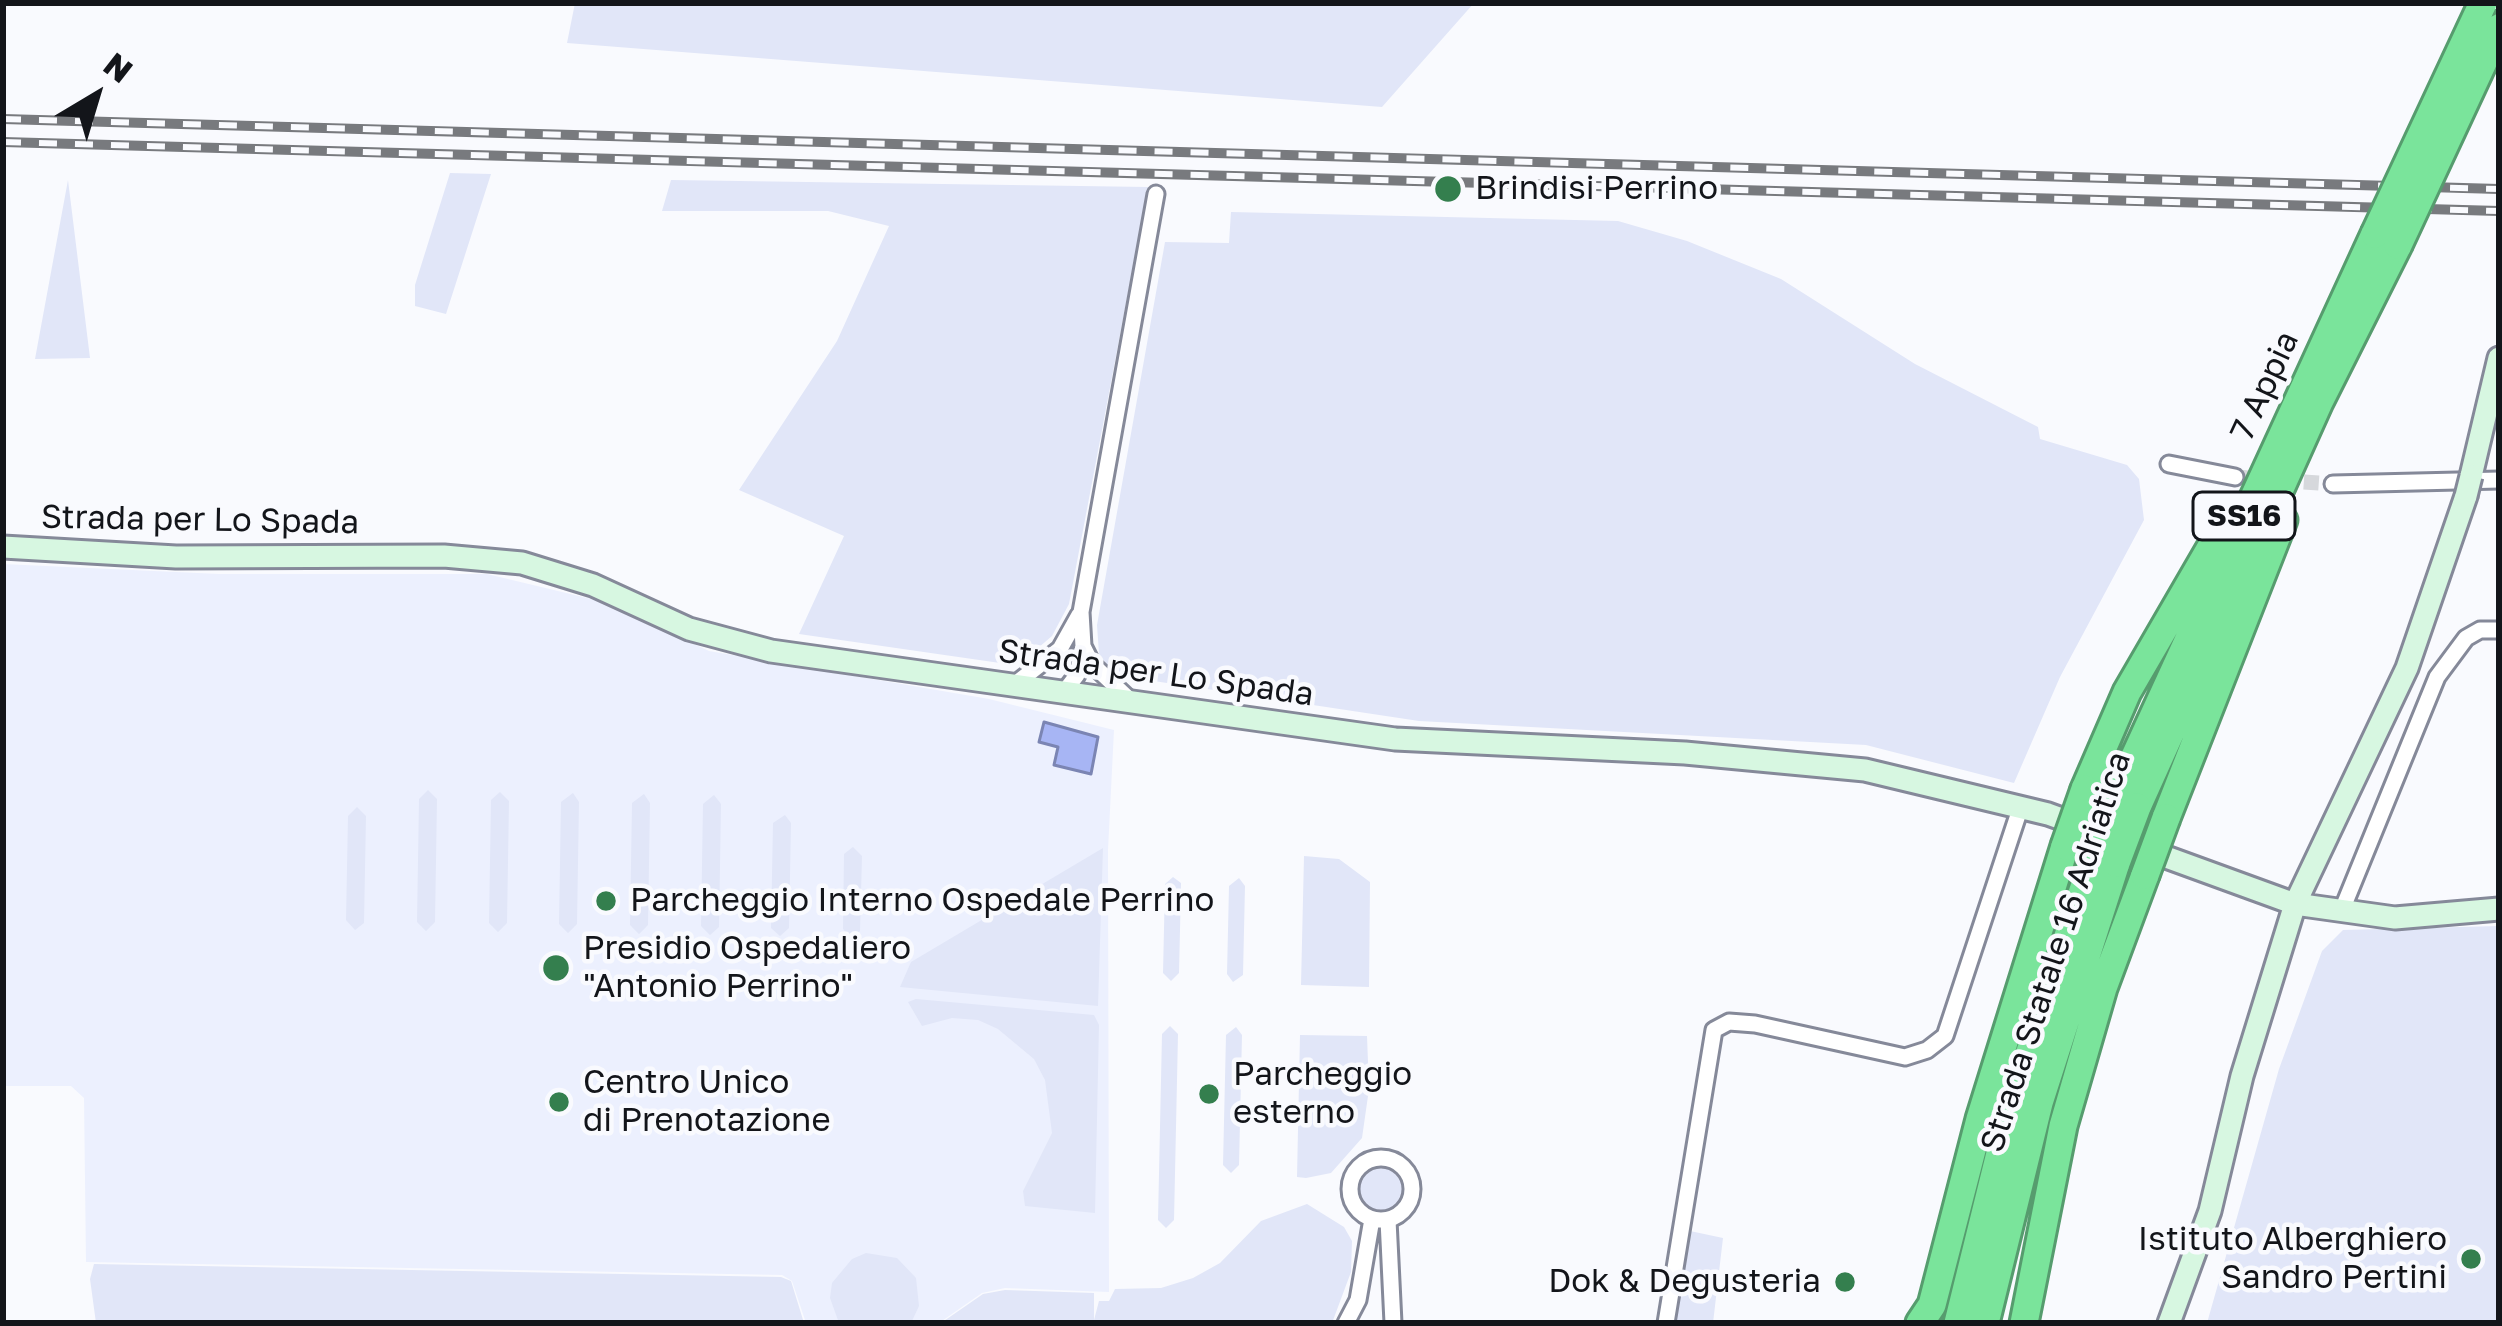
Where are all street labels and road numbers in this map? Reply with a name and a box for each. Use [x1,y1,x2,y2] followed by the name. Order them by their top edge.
[2223,325,2307,447] street label: 7 Appia
[2193,492,2295,540] road number: SS16
[41,497,359,543] street label: Strada per Lo Spada
[996,631,1316,715] street label: Strada per Lo Spada
[1973,747,2139,1157] street label: Strada Statale 16 Adriatica

